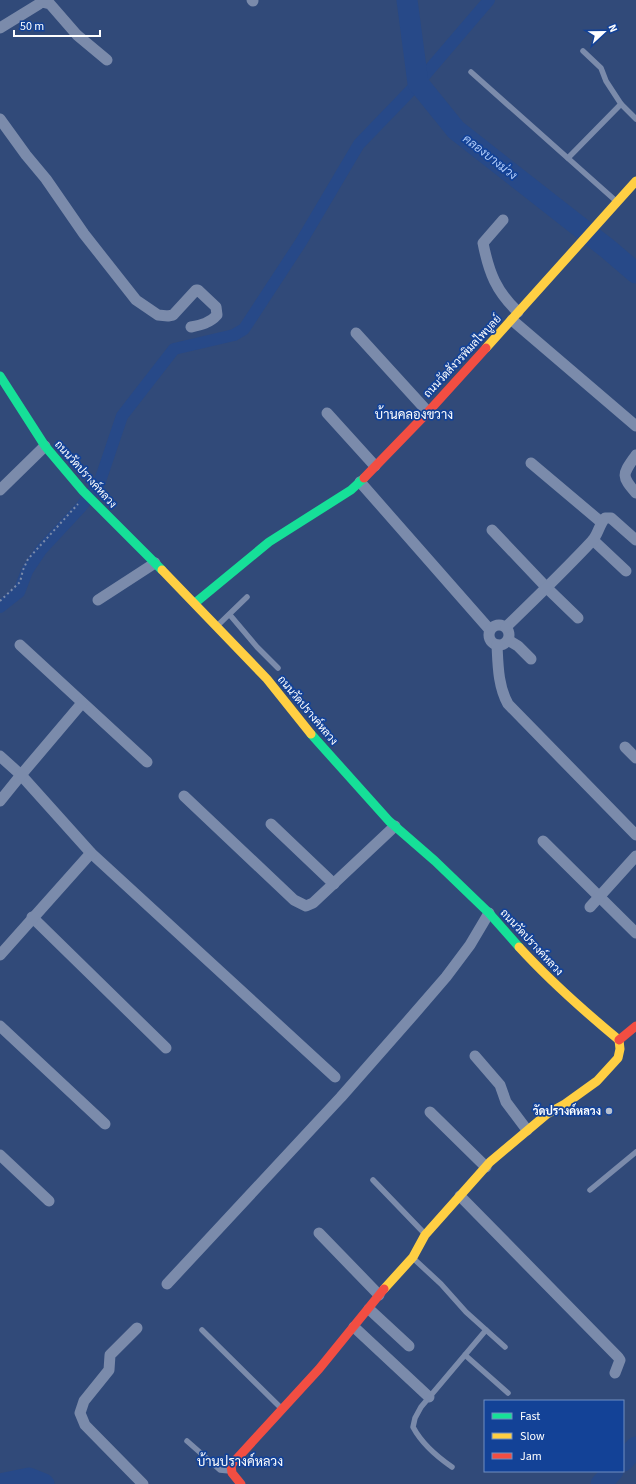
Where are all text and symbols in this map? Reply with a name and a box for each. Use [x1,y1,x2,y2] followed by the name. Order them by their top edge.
[14,12,100,38] scale bar
[584,12,624,52] north arrow
[20,18,44,35] text: 50 m
[604,22,621,35] text: N
[459,131,521,184] water label: คลองบางม่วง
[419,311,505,401] street label: ถนนวัดสังวรพิมลไพบูลย์
[375,405,453,424] district label: บ้านคลองขวาง
[51,437,121,511] street label: ถนนวัดปรางค์หลวง
[274,672,342,748] street label: ถนนวัดปรางค์หลวง
[497,905,567,979] street label: ถนนวัดปรางค์หลวง
[533,1103,601,1119] place label: วัดปรางค์หลวง
[604,1106,614,1116] marker: วัดปรางค์หลวง
[484,1400,624,1472] legend
[520,1408,540,1425] text: Fast
[520,1428,545,1445] text: Slow
[520,1448,542,1465] text: Jam
[197,1452,283,1471] district label: บ้านปรางค์หลวง

